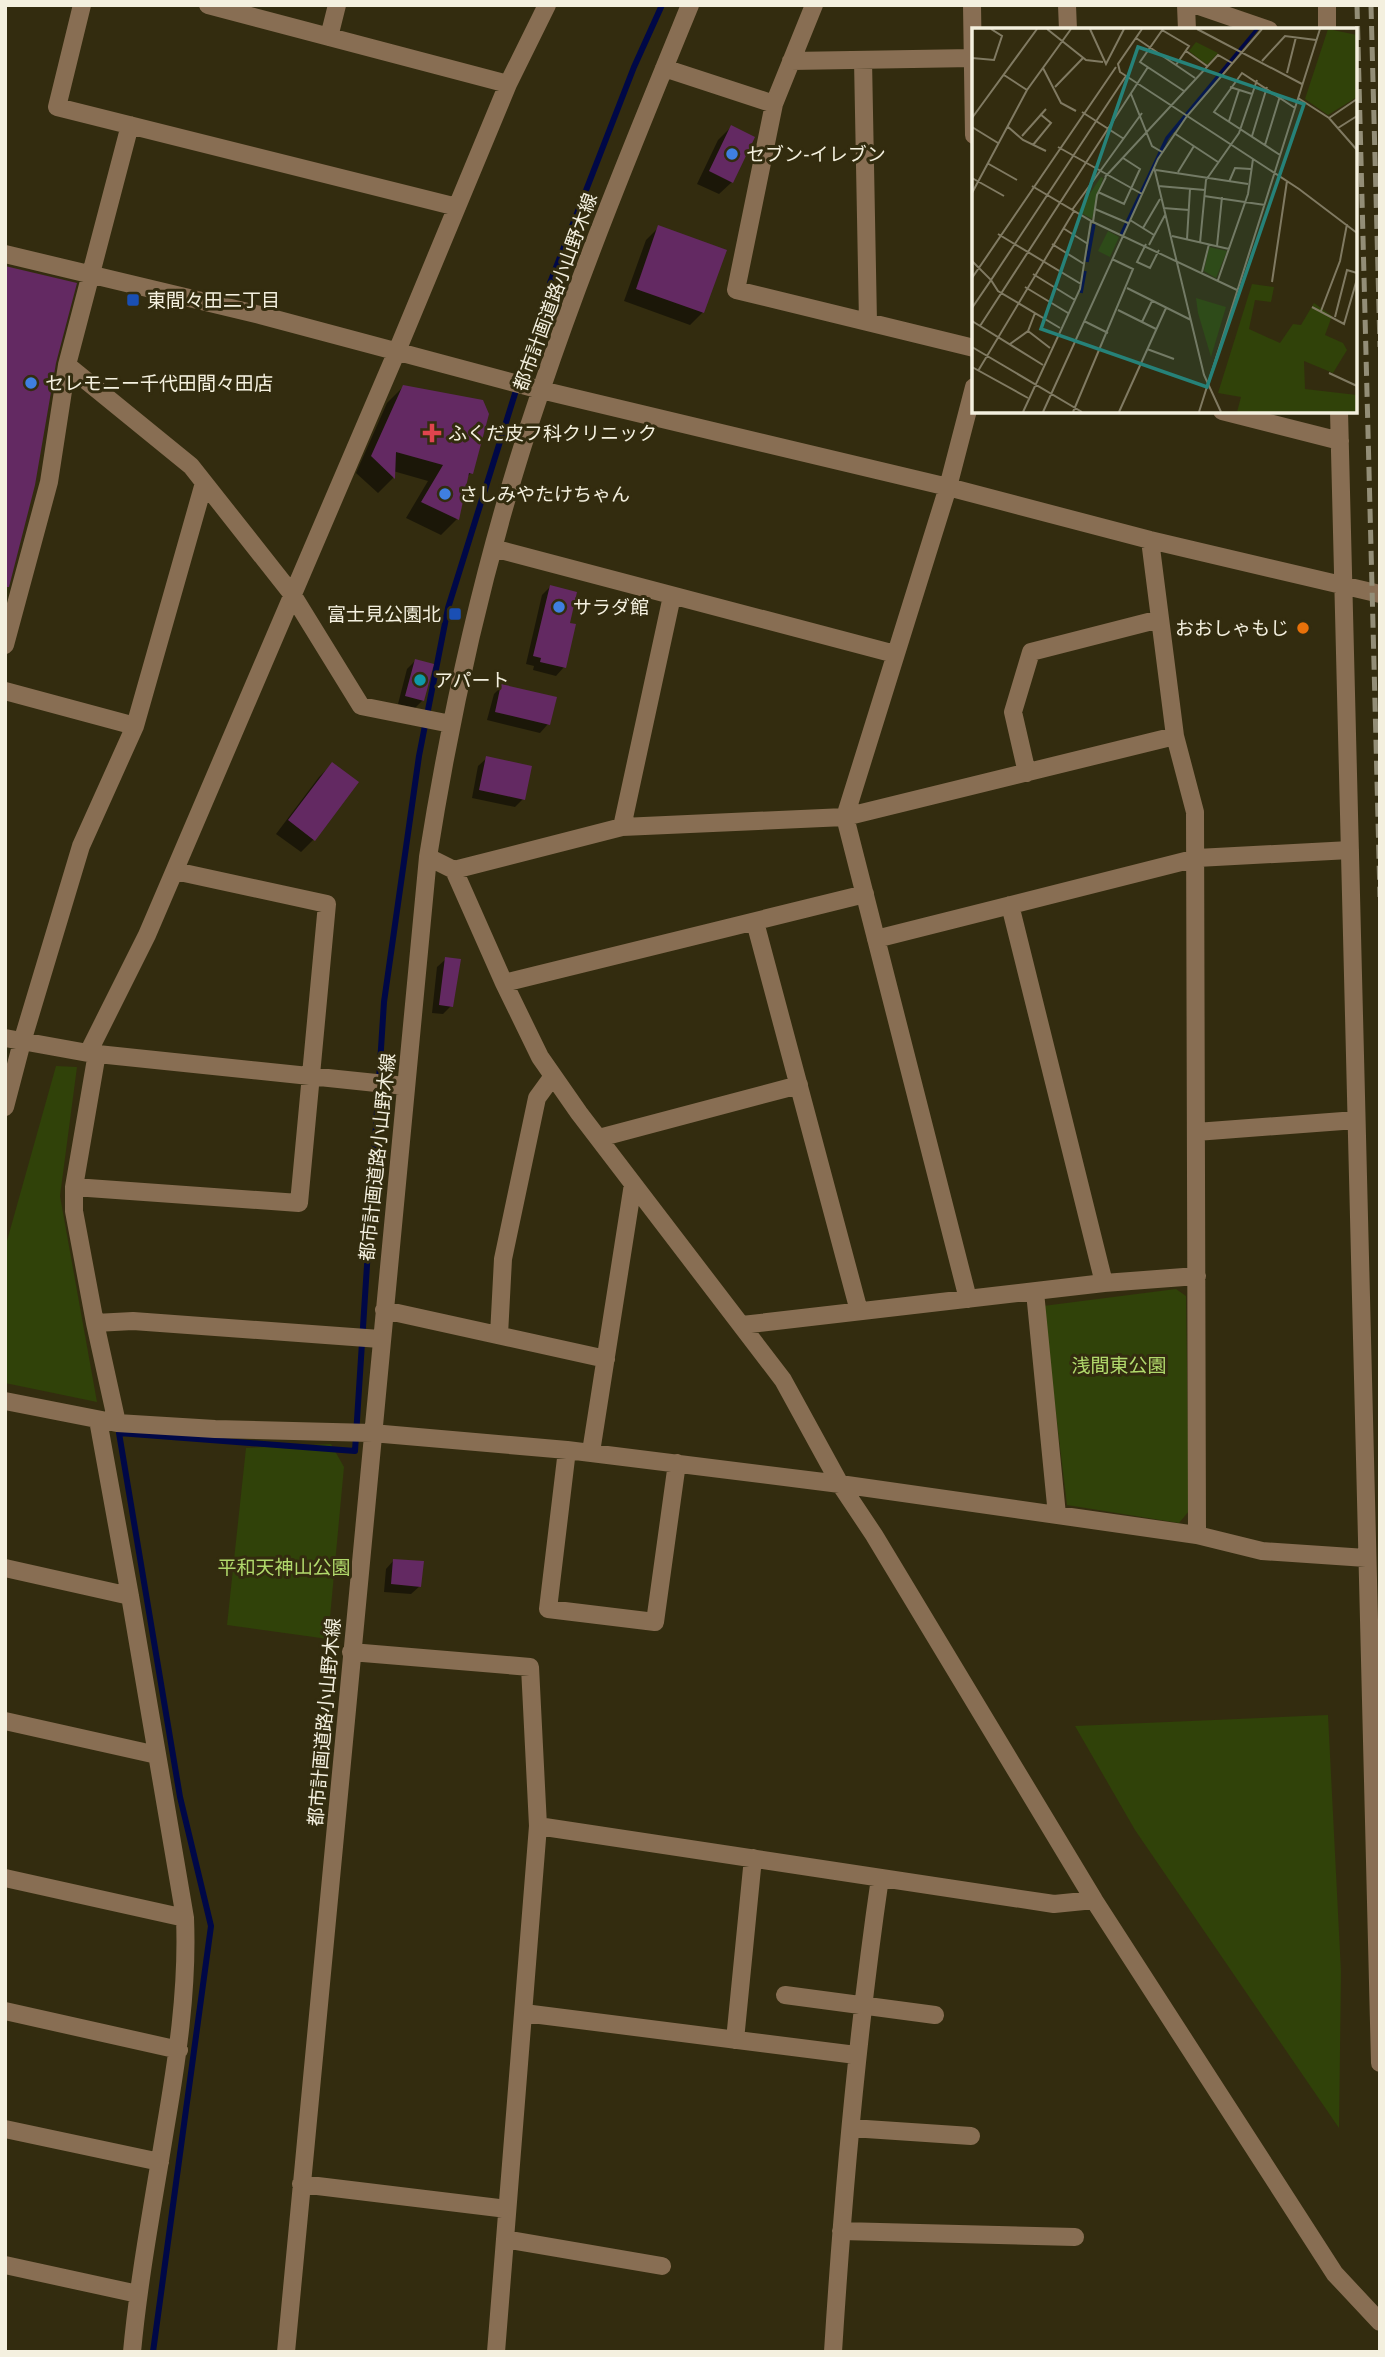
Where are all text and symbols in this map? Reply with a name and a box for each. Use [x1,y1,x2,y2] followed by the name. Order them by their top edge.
[972,28,1357,413] inset map
[746,142,886,166] place label: セブン-イレブン
[724,146,740,162] marker: セブン-イレブン
[508,190,602,394] street label: 都市計画道路小山野木線
[147,288,280,312] place label: 東間々田二丁目
[125,292,141,308] marker: 東間々田二丁目
[45,371,273,395] place label: セレモニー千代田間々田店
[23,375,39,391] marker: セレモニー千代田間々田店
[448,421,657,445] place label: ふくだ皮フ科クリニック
[422,423,442,443] marker: ふくだ皮フ科クリニック
[459,482,630,506] place label: さしみやたけちゃん
[437,486,453,502] marker: さしみやたけちゃん
[573,595,649,619] place label: サラダ館
[551,599,567,615] marker: サラダ館
[327,602,441,626] place label: 富士見公園北
[447,606,463,622] marker: 富士見公園北
[1175,616,1289,640] place label: おおしゃもじ
[1295,620,1311,636] marker: おおしゃもじ
[434,668,510,692] place label: アパート
[412,672,428,688] marker: アパート
[354,1052,400,1262] street label: 都市計画道路小山野木線
[1071,1353,1167,1377] park label: 浅間東公園
[217,1555,351,1579] park label: 平和天神山公園
[303,1617,345,1827] street label: 都市計画道路小山野木線

